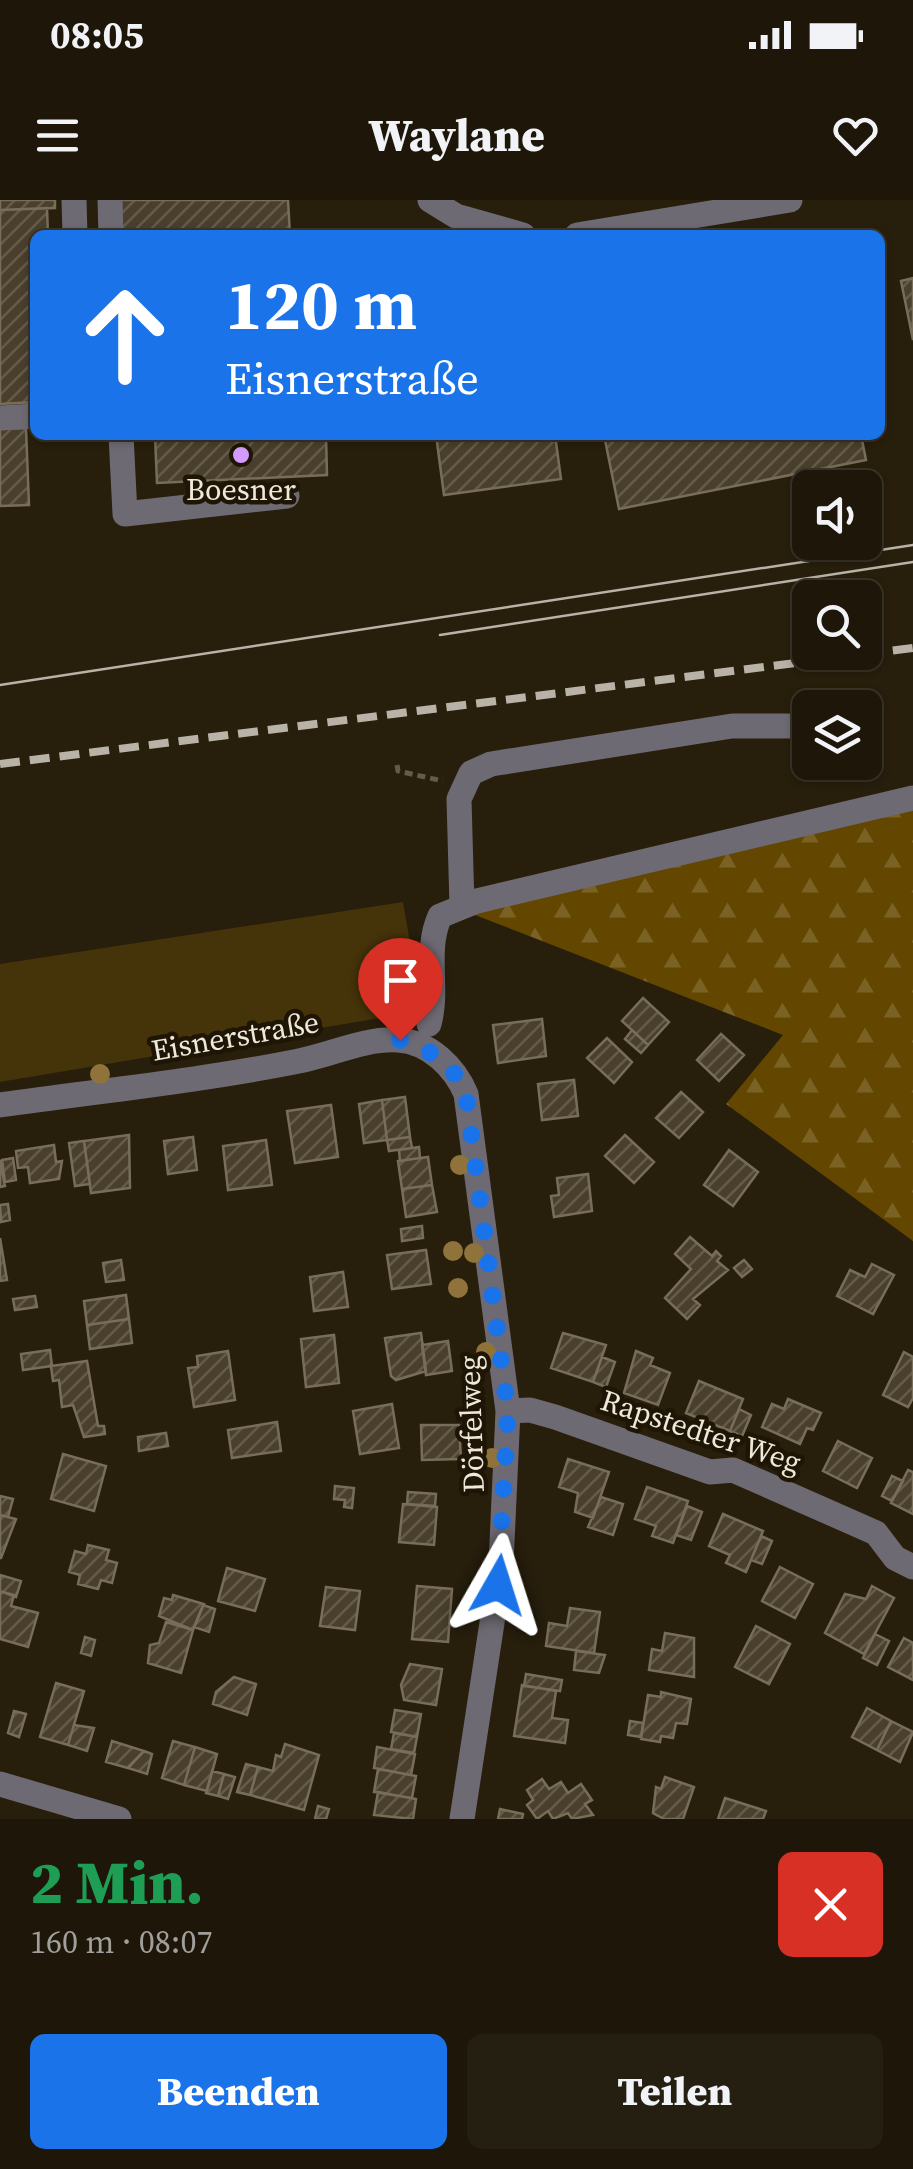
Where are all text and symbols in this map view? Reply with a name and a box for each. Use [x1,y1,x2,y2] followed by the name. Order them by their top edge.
[50,9,144,61] text: 08:05
[368,104,545,166] text: Waylane
[30,108,85,163] icon: menu
[828,108,883,163] icon: heart
[225,256,417,352] text: 120 m
[60,270,190,400] icon: ahead
[225,347,479,409] text: Eisnerstraße
[230,444,252,466] marker: Boesner
[186,469,296,510] place label: Boesner
[792,470,882,780] map controls
[792,470,882,560] button: sound
[792,580,882,670] button: search
[792,690,882,780] button: layers
[358,938,443,1041] pin
[373,953,428,1008] icon: arrive
[148,1001,322,1071] street label: Eisnerstraße
[448,1355,494,1493] street label: Dörfelweg
[596,1379,806,1483] street label: Rapstedter Weg
[446,1533,550,1637] position arrow
[30,1841,204,1923] text: 2 Min.
[778,1852,883,1957] button: close
[30,1920,212,1964] text: 160 m · 08:07
[30,2034,447,2149] button: Beenden
[467,2034,883,2149] button: Teilen

